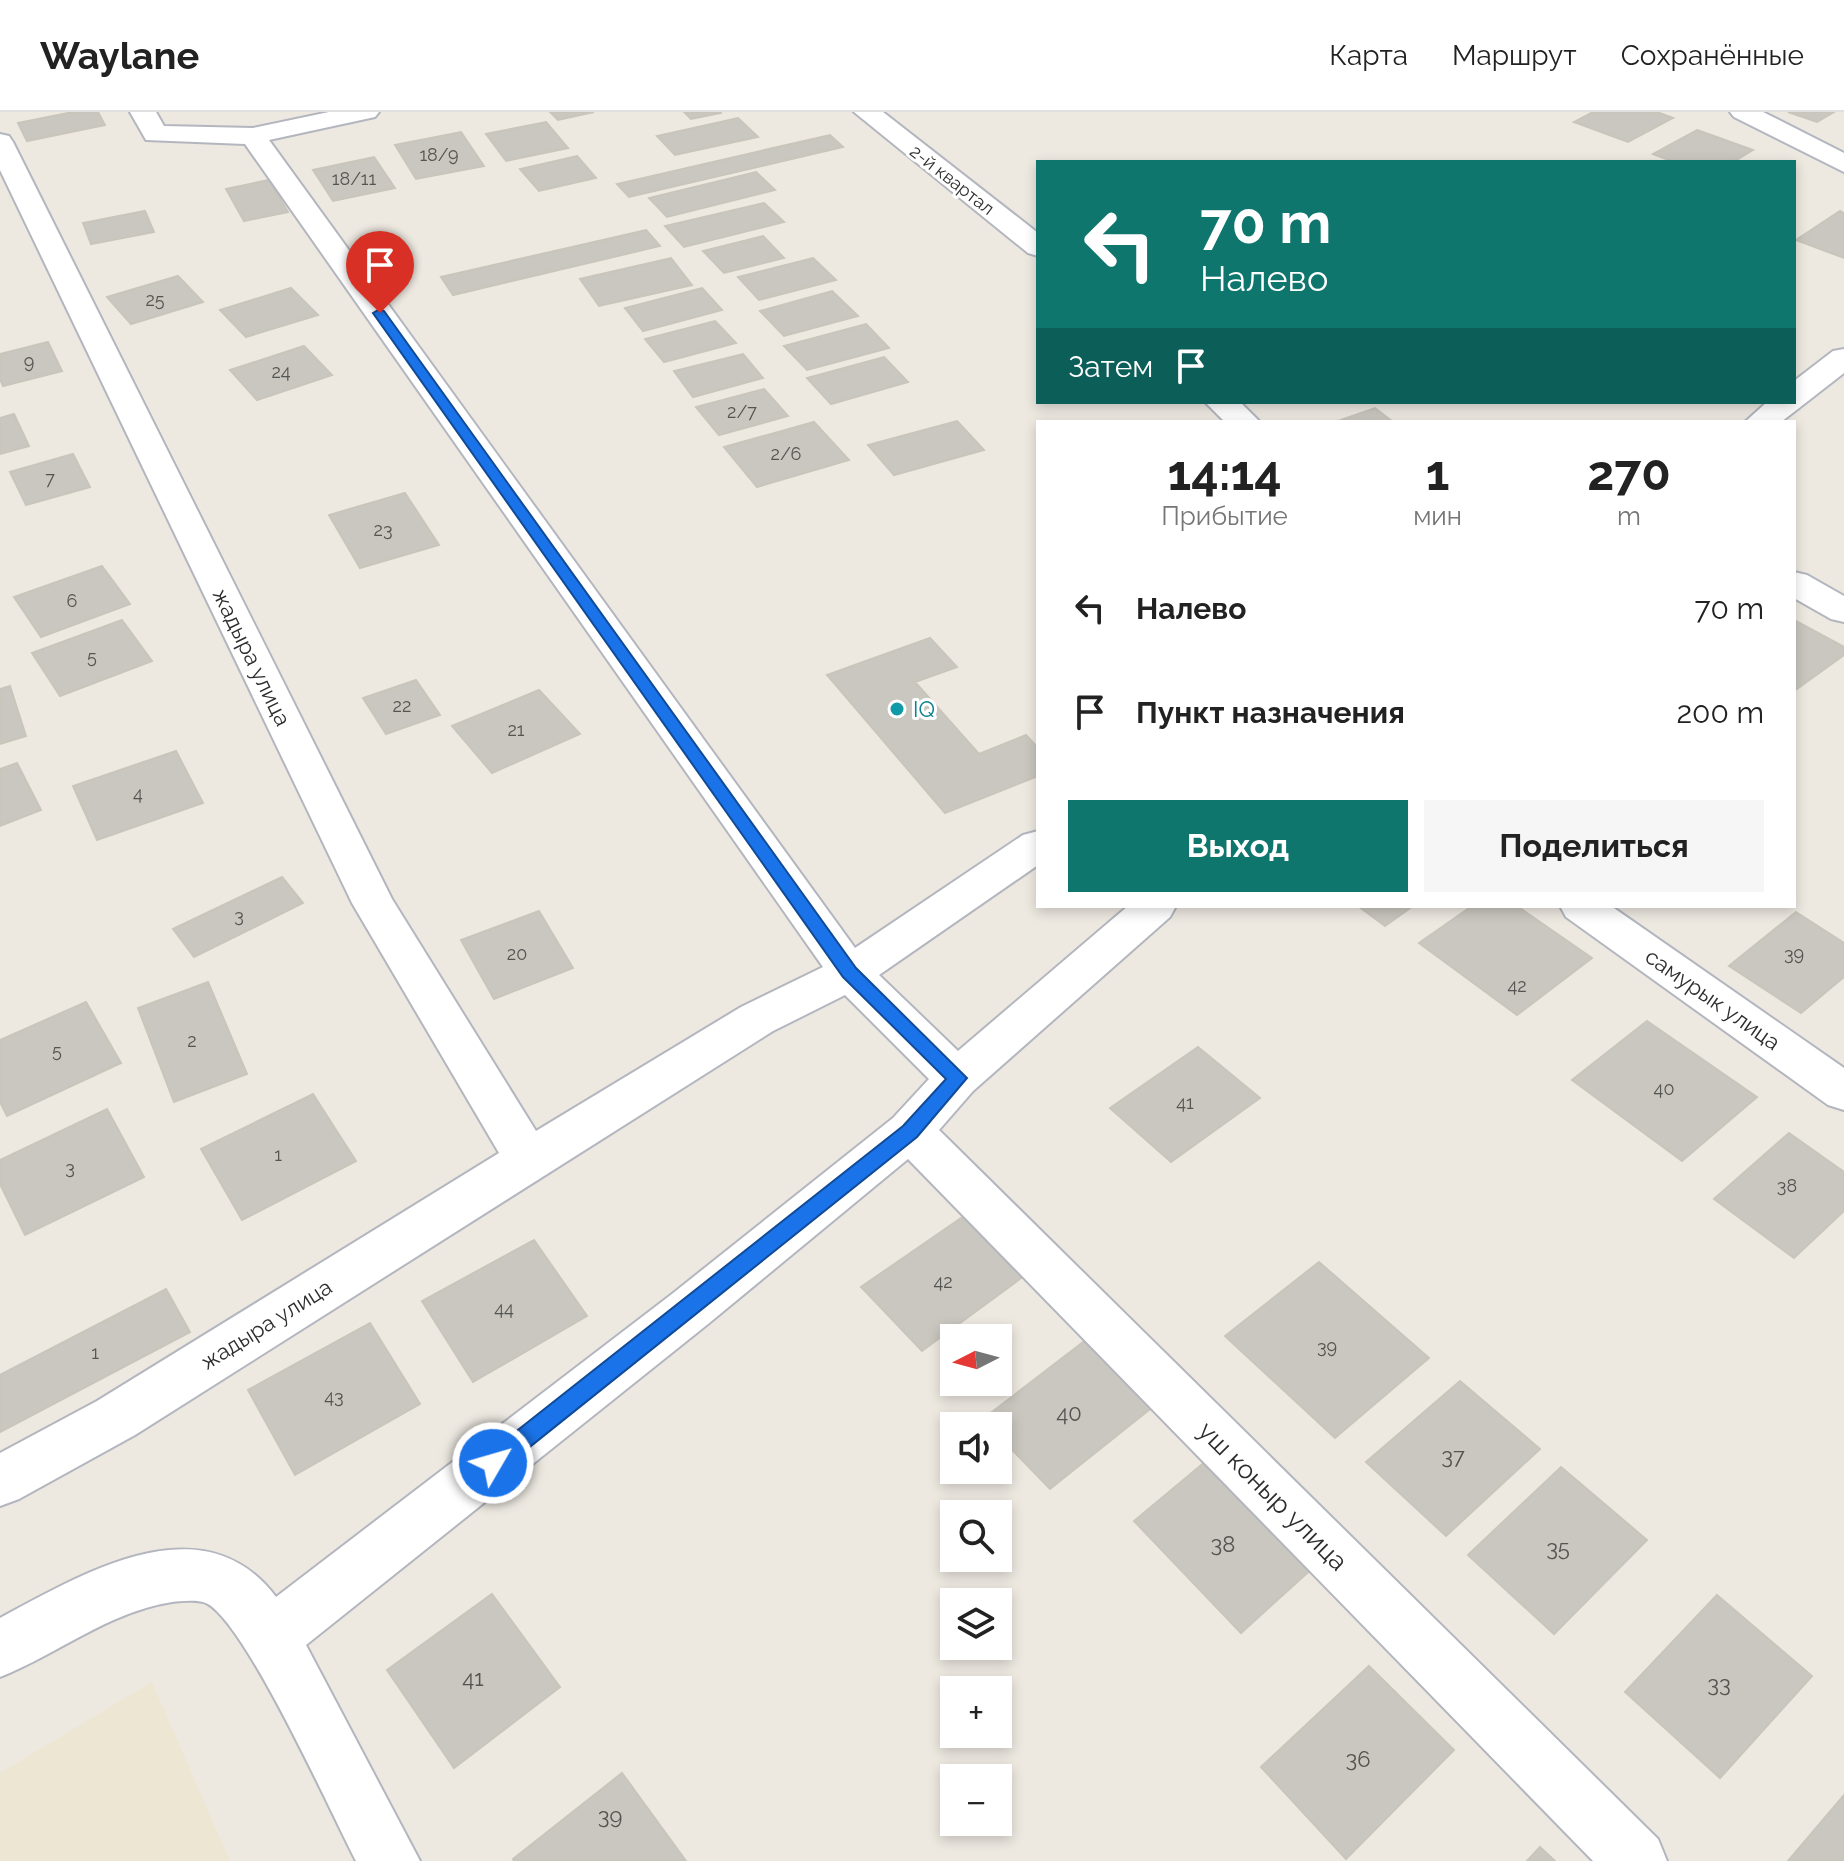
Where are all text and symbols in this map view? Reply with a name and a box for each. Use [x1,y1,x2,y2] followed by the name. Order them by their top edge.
[40,33,199,78] text: Waylane
[1329,39,1408,72] text: Карта
[1452,39,1577,72] text: Маршрут
[1621,39,1804,72] text: Сохранённые
[906,140,998,219] street label: 2-й квартал
[419,144,459,165] house number: 18/9
[332,168,376,189] house number: 18/11
[1200,190,1331,256] text: 70 m
[1068,192,1172,296] icon: left
[346,231,414,313] pin
[358,243,402,287] icon: arrive
[1200,257,1328,299] text: Налево
[145,289,165,310] house number: 25
[1169,344,1213,388] icon: arrive
[1068,349,1153,384] text: Затем
[24,351,34,372] house number: 9
[271,361,291,382] house number: 24
[727,401,757,422] house number: 2/7
[771,443,802,464] house number: 2/6
[1168,445,1282,501] text: 14:14
[1426,445,1449,501] text: 1
[1587,445,1671,501] text: 270
[45,468,55,489] house number: 7
[1161,501,1288,531] text: Прибытие
[1413,501,1462,531] text: мин
[1617,501,1641,531] text: m
[374,519,393,540] house number: 23
[207,584,297,730] street label: жадыра улица
[1068,586,1112,630] icon: left
[67,590,78,611] house number: 6
[1136,591,1246,626] text: Налево
[1694,591,1764,626] text: 70 m
[87,646,97,667] house number: 5
[1068,690,1112,734] icon: arrive
[393,695,411,716] house number: 22
[1136,695,1405,730] text: Пункт назначения
[1676,695,1764,730] text: 200 m
[913,696,935,722] place label: IQ
[888,700,906,718] marker: IQ
[507,719,525,740] house number: 21
[133,783,143,804] house number: 4
[1068,800,1408,892] button: Выход
[1424,800,1764,892] button: Поделиться
[234,905,244,926] house number: 3
[507,943,527,964] house number: 20
[1641,943,1785,1055] street label: самурык улица
[1784,943,1804,964] house number: 39
[1507,975,1527,996] house number: 42
[187,1030,197,1051] house number: 2
[52,1040,62,1061] house number: 5
[1654,1078,1674,1099] house number: 40
[1176,1092,1194,1113] house number: 41
[274,1144,282,1165] house number: 1
[65,1157,75,1178] house number: 3
[1777,1175,1797,1196] house number: 38
[933,1271,953,1292] house number: 42
[196,1273,336,1375] street label: жадыра улица
[494,1298,514,1319] house number: 44
[940,1324,1012,1396] north arrow
[940,1324,1012,1836] map controls
[1317,1336,1337,1357] house number: 39
[91,1342,99,1363] house number: 1
[324,1386,344,1407] house number: 43
[1056,1400,1082,1426] house number: 40
[940,1412,1012,1484] button: sound
[1192,1415,1354,1577] street label: уш коныр улица
[451,1421,535,1505] position arrow
[1441,1443,1465,1469] house number: 37
[940,1500,1012,1572] button: search
[1211,1531,1235,1557] house number: 38
[1546,1535,1570,1561] house number: 35
[940,1588,1012,1660] button: layers
[462,1665,484,1691] house number: 41
[1707,1671,1731,1697] house number: 33
[940,1676,1012,1748] button: +
[1345,1746,1371,1772] house number: 36
[940,1764,1012,1836] button: −
[598,1803,622,1829] house number: 39

